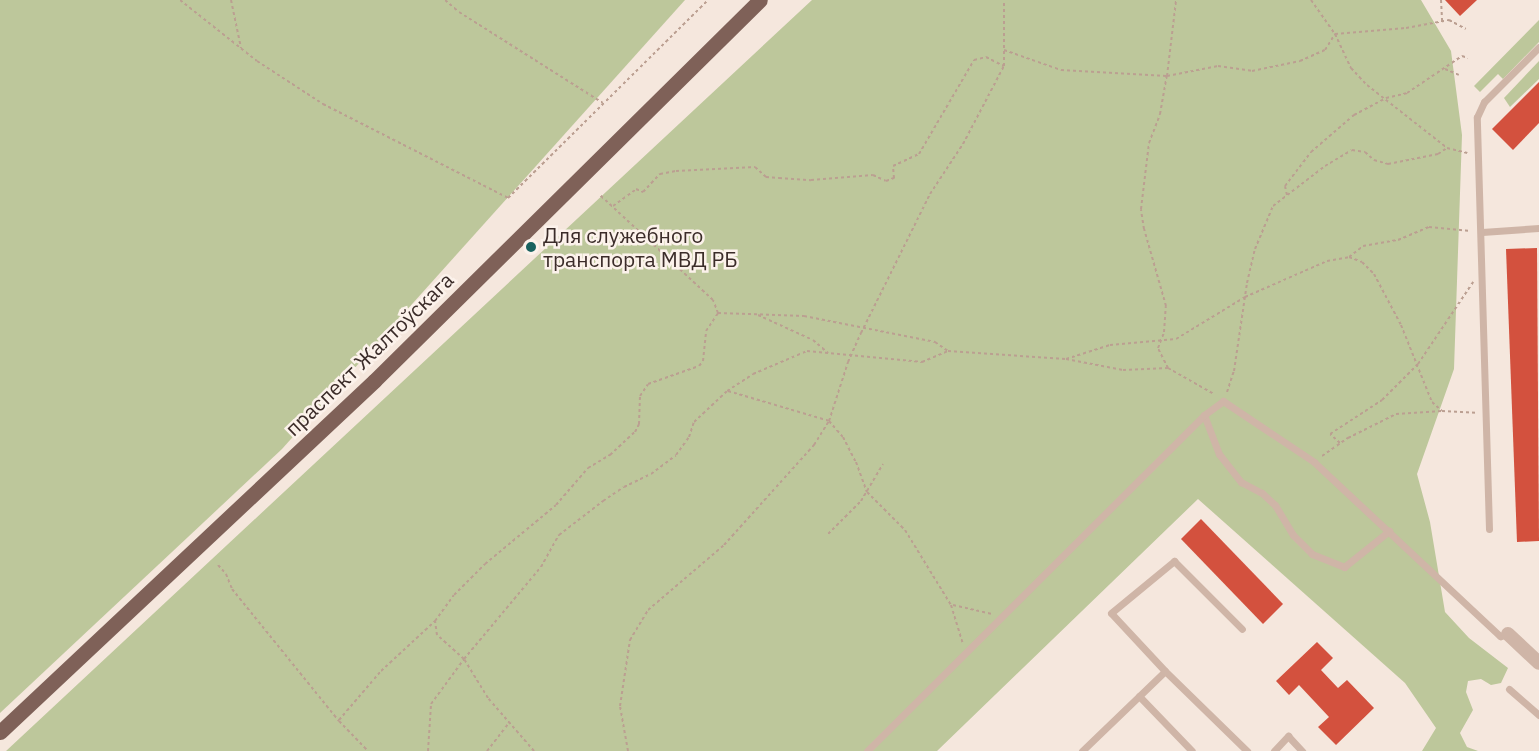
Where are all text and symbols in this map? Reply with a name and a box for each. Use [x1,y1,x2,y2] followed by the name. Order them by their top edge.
[543,222,738,272] place label: Для служебного транспорта МВД РБ
[524,240,538,254] marker: Для служебного транспорта МВД РБ
[280,267,458,441] street label: праспект Жалтоўскага

